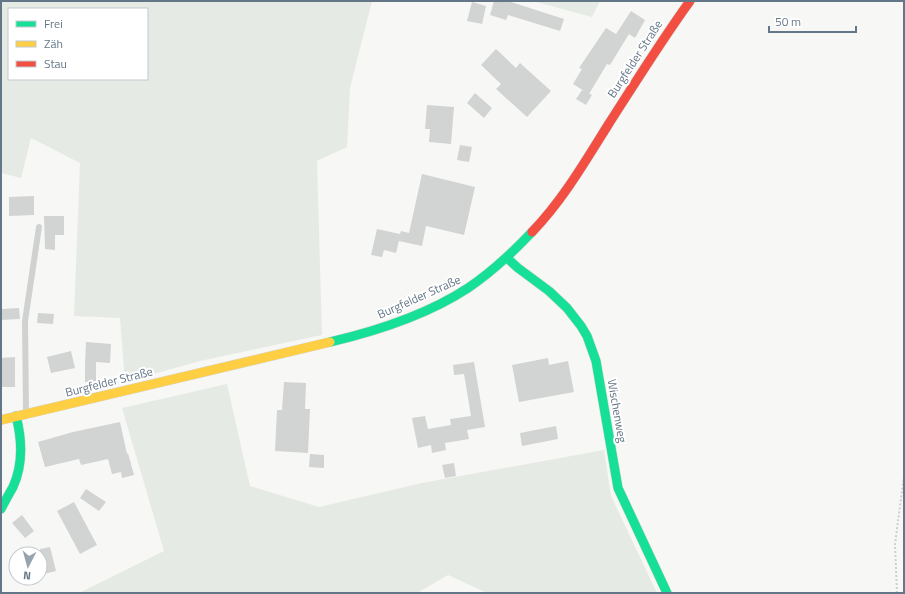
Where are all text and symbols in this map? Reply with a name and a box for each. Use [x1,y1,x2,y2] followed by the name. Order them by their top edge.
[8,8,148,80] legend
[769,8,856,34] scale bar
[775,12,801,31] text: 50 m
[44,14,63,33] text: Frei
[602,16,667,101] street label: Burgfelder Straße
[44,34,63,53] text: Zäh
[44,54,67,73] text: Stau
[374,270,464,323] street label: Burgfelder Straße
[63,361,155,402] street label: Burgfelder Straße
[603,378,632,444] street label: Wischenweg
[8,546,48,586] north arrow
[22,568,32,584] text: N

